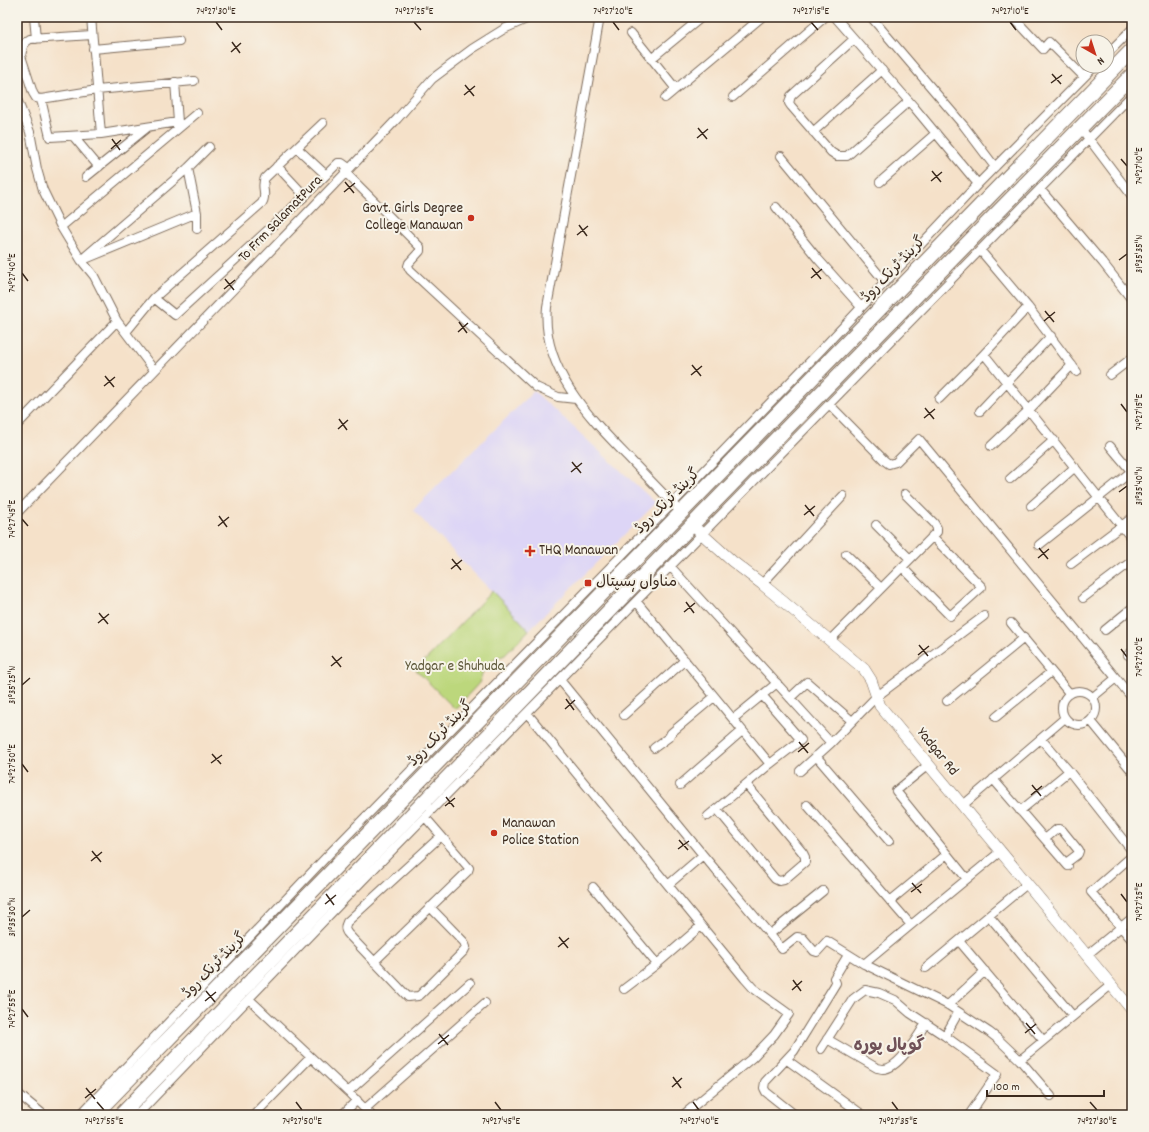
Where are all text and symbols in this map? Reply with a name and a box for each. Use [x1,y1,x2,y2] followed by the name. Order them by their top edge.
[196,5,236,19] text: 74°27'30"E
[395,5,434,19] text: 74°27'25"E
[593,5,633,19] text: 74°27'20"E
[793,5,830,19] text: 74°27'15"E
[991,5,1029,19] text: 74°27'10"E
[1075,34,1115,74] north arrow
[1092,52,1107,68] text: N
[1133,147,1147,185] text: 74°27'10"E
[234,170,329,268] street label: To Frm SalamatPura
[362,198,463,237] place label: Govt. Girls Degree College Manawan
[466,213,476,223] marker: Govt. Girls Degree College Manawan
[857,232,931,308] street label: گرینڈ ٹرنک روڈ
[1133,235,1147,273] text: 31°35'35"N
[6,253,20,293] text: 74°27'40"E
[1133,393,1147,430] text: 74°27'15"E
[630,464,706,540] street label: گرینڈ ٹرنک روڈ
[1133,466,1147,505] text: 31°35'40"N
[6,499,20,538] text: 74°27'45"E
[539,540,618,562] place label: THQ Manawan
[524,545,536,557] marker: THQ Manawan
[596,572,677,594] place label: مناواں ہسپتال
[583,578,593,588] marker: مناواں ہسپتال
[1133,637,1147,677] text: 74°27'20"E
[405,656,506,678] park label: Yadgar e Shuhuda
[6,666,20,704] text: 31°35'25"N
[404,696,478,772] street label: گرینڈ ٹرنک روڈ
[911,723,963,781] street label: Yadgar Rd
[6,744,20,784] text: 74°27'50"E
[502,813,579,852] place label: Manawan Police Station
[489,828,499,838] marker: Manawan Police Station
[1133,882,1147,921] text: 74°27'25"E
[6,897,20,937] text: 31°35'30"N
[178,928,252,1004] street label: گرینڈ ٹرنک روڈ
[6,989,20,1028] text: 74°27'55"E
[854,1034,925,1059] district label: گوپال پورہ
[987,1072,1104,1098] scale bar
[993,1079,1020,1096] text: 100 m
[85,1115,124,1129] text: 74°27'55"E
[282,1115,322,1129] text: 74°27'50"E
[482,1115,521,1129] text: 74°27'45"E
[679,1115,719,1129] text: 74°27'40"E
[879,1115,918,1129] text: 74°27'35"E
[1077,1115,1117,1129] text: 74°27'30"E

